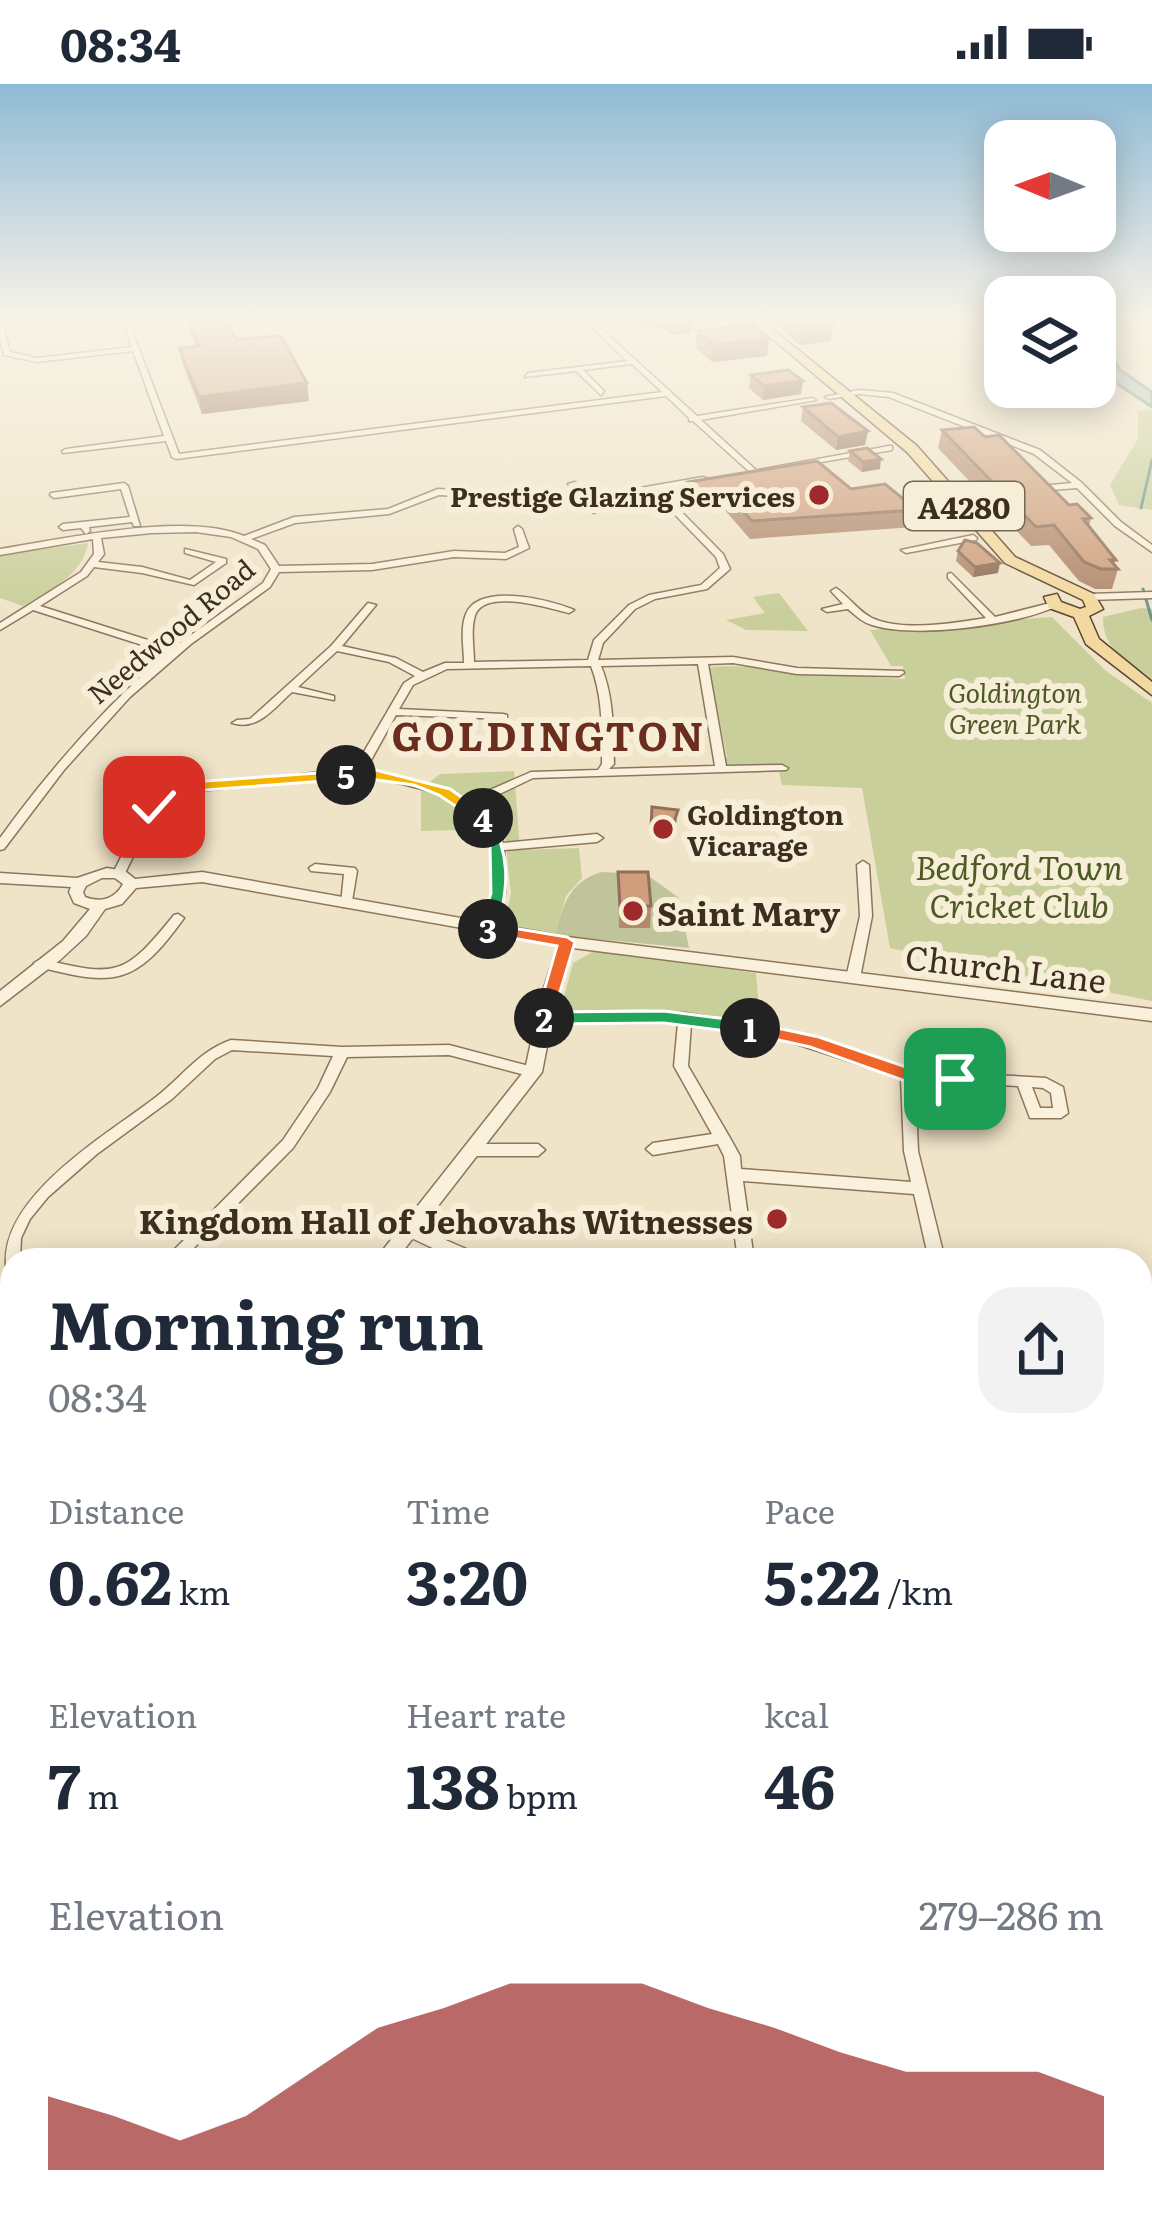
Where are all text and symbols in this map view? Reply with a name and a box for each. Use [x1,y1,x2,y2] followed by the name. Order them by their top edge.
[60,9,181,76] text: 08:34
[984,120,1116,252] north arrow
[984,120,1116,408] map controls
[984,276,1116,408] button: layers
[450,475,795,515] place label: Prestige Glazing Services
[806,482,832,508] marker: Prestige Glazing Services
[904,482,1024,530] road number: A4280
[78,548,262,712] street label: Needwood Road
[948,671,1082,742] park label: Goldington Green Park
[392,705,706,763] district label: GOLDINGTON
[316,745,376,805] pin: 5
[337,750,355,799] text: 5
[103,756,205,858] pin
[121,774,187,840] icon: check
[453,788,513,848] pin: 4
[473,793,493,842] text: 4
[687,793,844,864] place label: Goldington Vicarage
[650,816,676,842] marker: Goldington Vicarage
[915,841,1123,928] park label: Bedford Town Cricket Club
[657,887,841,936] place label: Saint Mary
[620,898,646,924] marker: Saint Mary
[458,899,518,959] pin: 3
[479,904,497,953] text: 3
[903,930,1109,1004] street label: Church Lane
[514,988,574,1048] pin: 2
[535,993,553,1042] text: 2
[720,998,780,1058] pin: 1
[743,1003,757,1052] text: 1
[904,1028,1006,1130] pin
[922,1046,988,1112] icon: arrive
[139,1195,753,1244] place label: Kingdom Hall of Jehovahs Witnesses
[764,1206,790,1232] marker: Kingdom Hall of Jehovahs Witnesses
[48,1272,484,1370] text: Morning run
[978,1287,1104,1413] button: share
[48,1366,147,1424] text: 08:34
[48,1485,184,1534] text: Distance
[406,1485,490,1534] text: Time
[764,1485,835,1534] text: Pace
[48,1534,172,1623] text: 0.62
[406,1534,528,1623] text: 3:20
[764,1534,881,1623] text: 5:22
[172,1566,231,1615] text: km
[881,1566,953,1615] text: /km
[48,1689,197,1738] text: Elevation
[406,1689,566,1738] text: Heart rate
[764,1689,829,1738] text: kcal
[48,1738,81,1827] text: 7
[406,1738,500,1827] text: 138
[764,1738,835,1827] text: 46
[81,1770,119,1819] text: m
[500,1770,578,1819] text: bpm
[48,1884,224,1942] text: Elevation
[919,1884,1104,1942] text: 279–286 m

